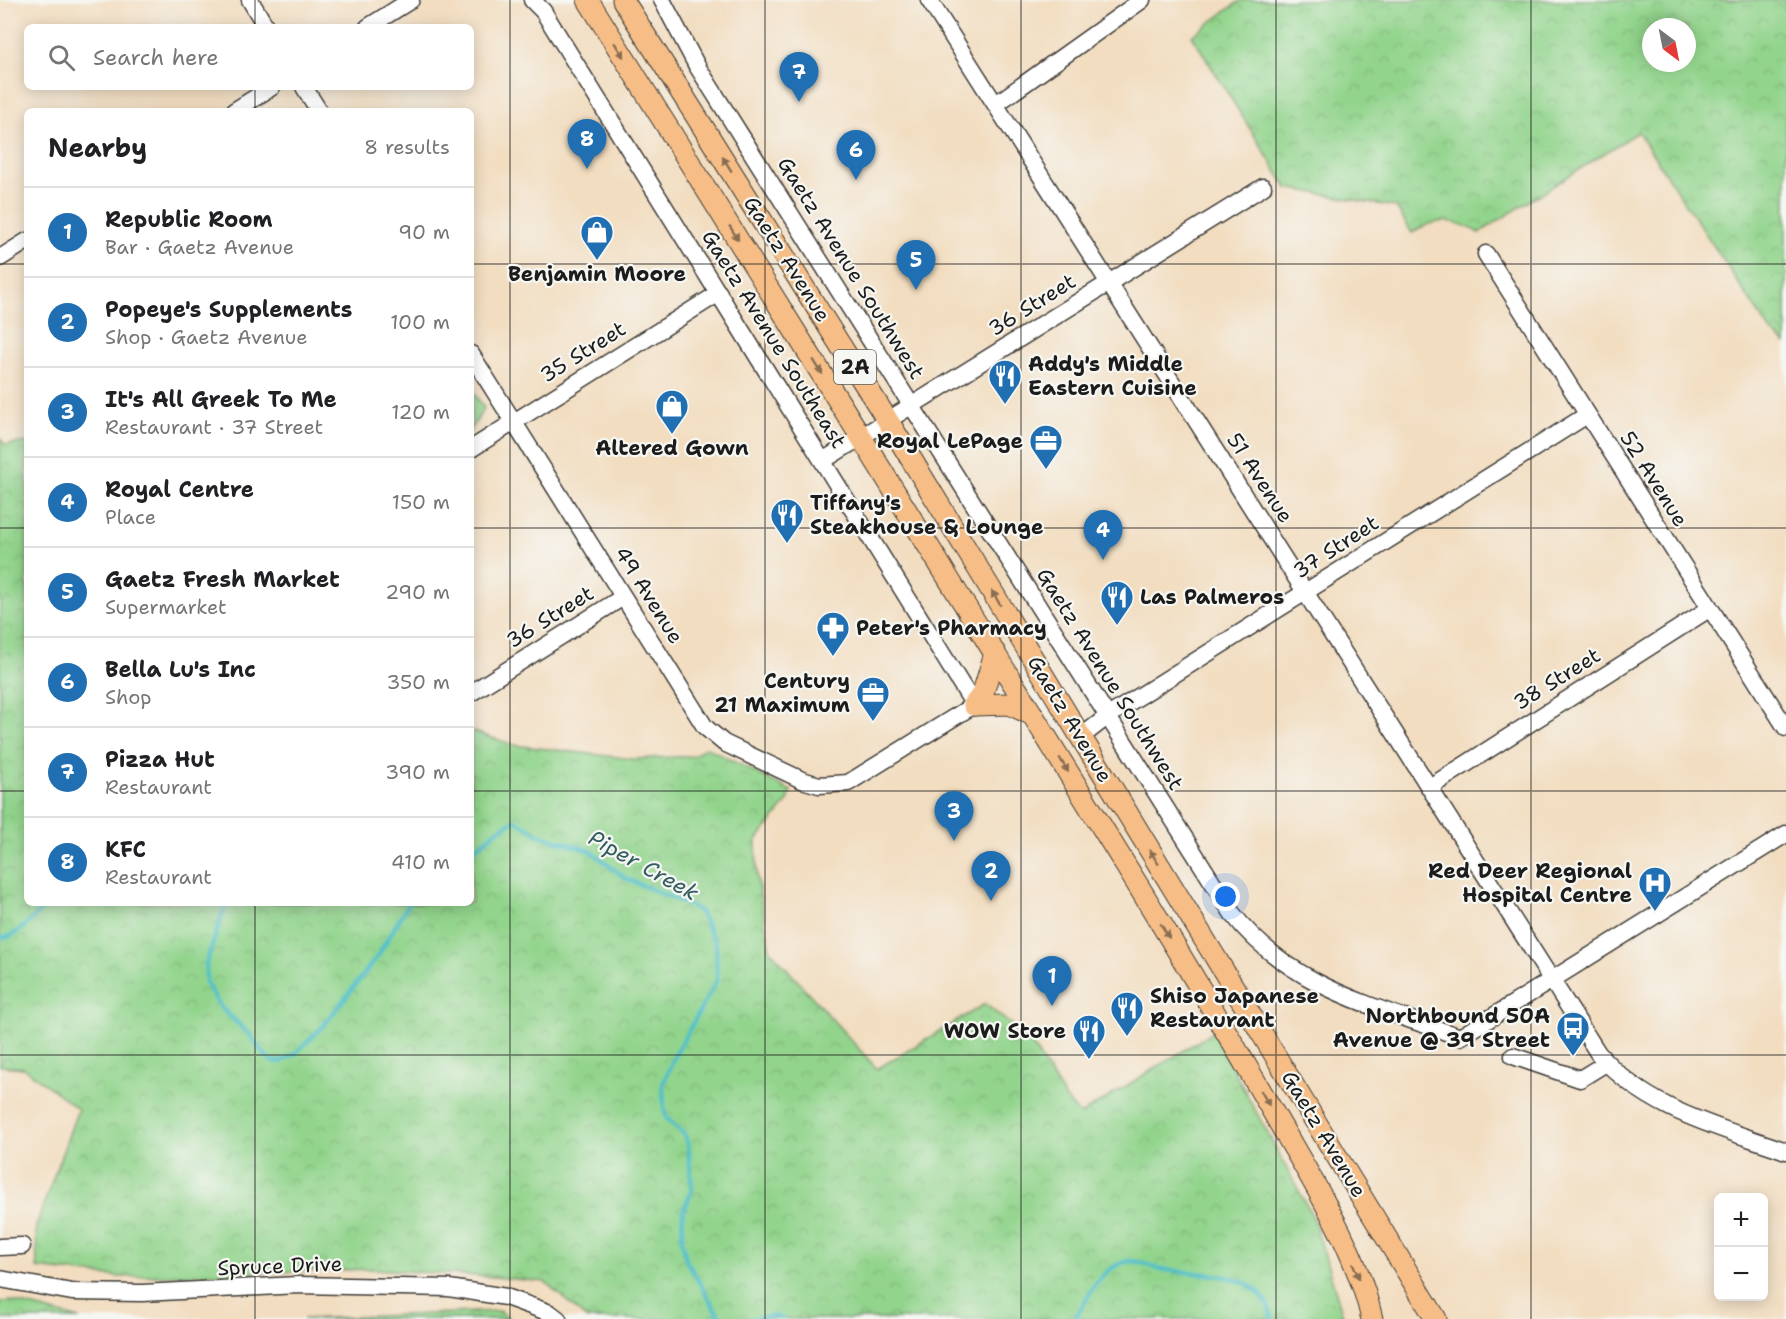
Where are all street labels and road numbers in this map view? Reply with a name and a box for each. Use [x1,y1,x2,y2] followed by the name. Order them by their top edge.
[771,152,931,384] street label: Gaetz Avenue Southwest
[737,191,837,327] street label: Gaetz Avenue
[695,225,853,453] street label: Gaetz Avenue Southeast
[983,267,1081,343] street label: 36 Street
[535,315,631,389] street label: 35 Street
[834,350,876,384] road number: 2A
[1614,426,1694,532] street label: 52 Avenue
[1220,428,1300,528] street label: 51 Avenue
[1288,509,1384,585] street label: 37 Street
[608,541,690,649] street label: 49 Avenue
[1031,563,1189,795] street label: Gaetz Avenue Southwest
[501,579,599,655] street label: 36 Street
[1508,641,1606,717] street label: 38 Street
[1022,651,1118,787] street label: Gaetz Avenue
[1275,1065,1373,1203] street label: Gaetz Avenue
[217,1250,343,1282] street label: Spruce Drive

